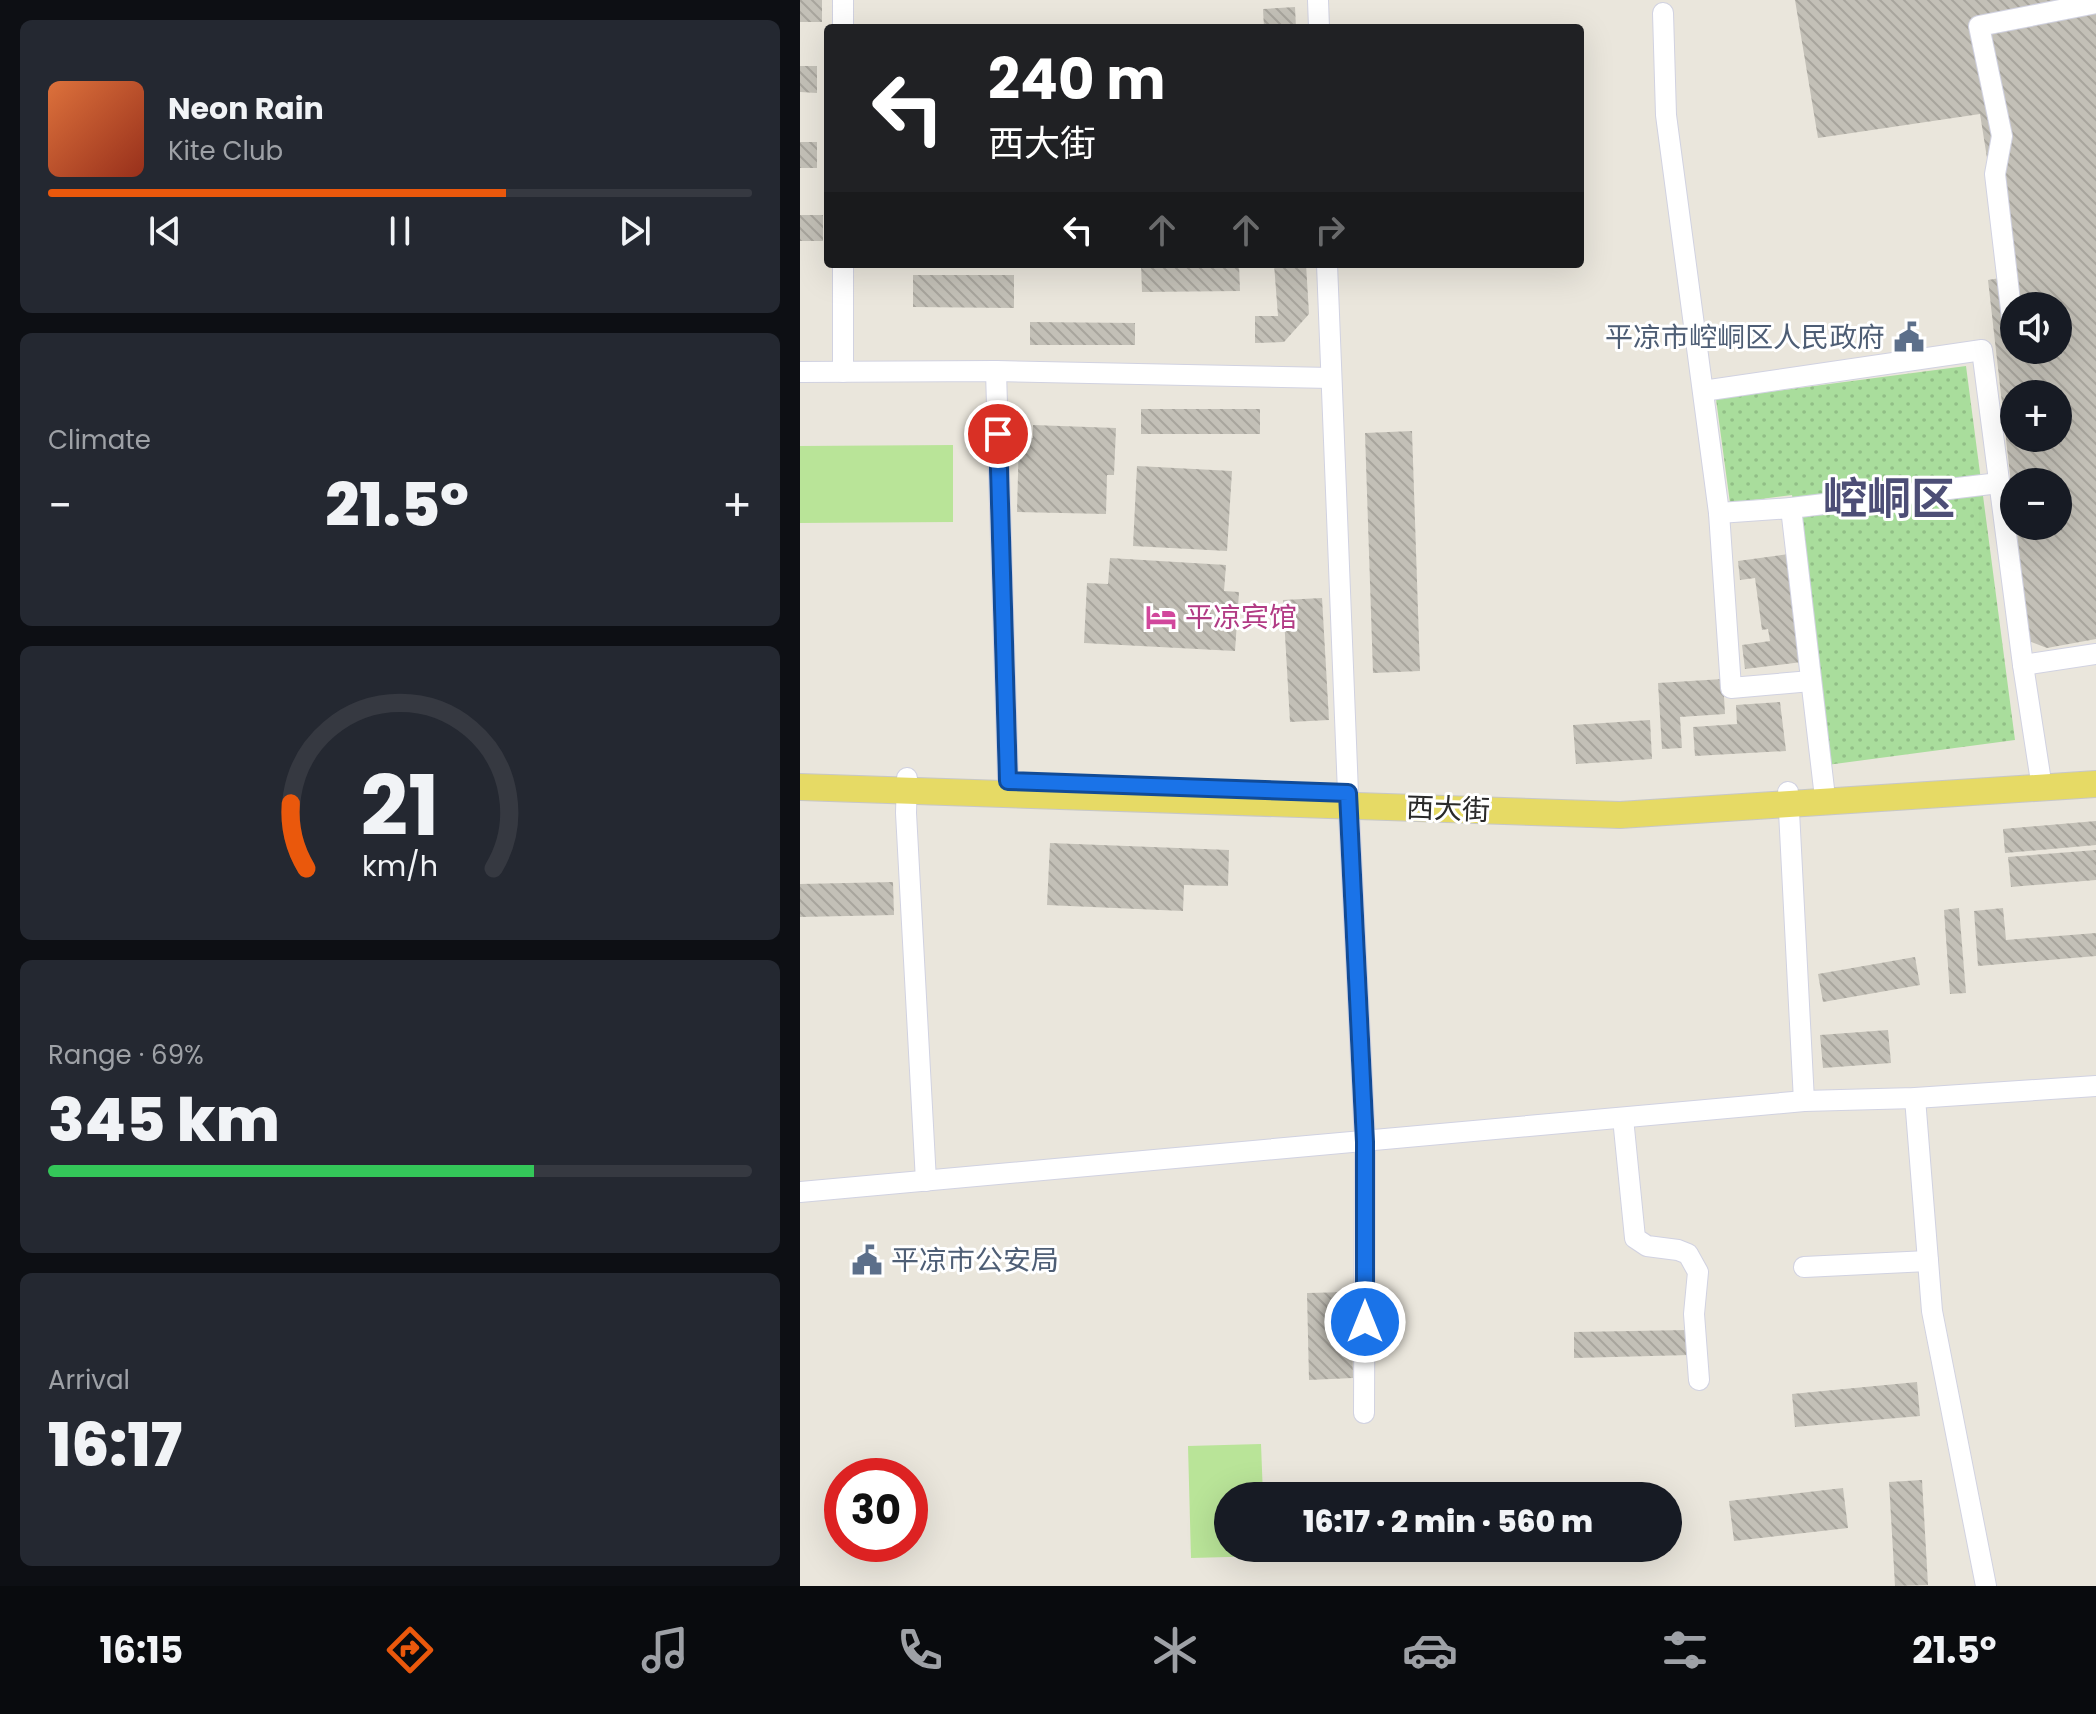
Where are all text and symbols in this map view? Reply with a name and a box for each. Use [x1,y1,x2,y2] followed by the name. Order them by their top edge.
[988,40,1166,119] text: 240 m
[856,56,960,160] icon: left
[168,87,324,130] text: Neon Rain
[988,118,1096,169] text: 西大街
[168,133,283,169] text: Kite Club
[1056,208,1100,252] icon: left
[1140,208,1184,252] icon: ahead
[1224,208,1268,252] icon: ahead
[1308,208,1352,252] icon: right
[143,209,187,253] icon: previous
[378,209,422,253] icon: pause
[613,209,657,253] icon: next
[2000,292,2072,540] map controls
[2000,292,2072,364] button: sound
[1605,318,1885,357] place label: 平凉市崆峒区人民政府
[1892,320,1926,354] public building icon: 平凉市崆峒区人民政府
[2000,380,2072,452] button: +
[964,400,1032,468] pin
[976,412,1020,456] icon: arrive
[48,422,151,458] text: Climate
[325,463,469,547] text: 21.5°
[1823,468,1955,529] district label: 崆峒区
[2000,468,2072,540] button: −
[48,475,72,536] text: −
[722,475,752,536] text: +
[1185,598,1297,637] place label: 平凉宾馆
[1144,600,1178,634] hotel icon: 平凉宾馆
[361,748,439,864] text: 21
[1405,788,1491,830] street label: 西大街
[362,846,438,886] text: km/h
[48,1037,204,1073] text: Range · 69%
[48,1078,280,1162] text: 345 km
[891,1241,1059,1280] place label: 平凉市公安局
[850,1243,884,1277] public building icon: 平凉市公安局
[1323,1280,1407,1364] position arrow
[48,1362,130,1398] text: Arrival
[48,1403,182,1487] text: 16:17
[824,1458,928,1562] speed limit sign: 30
[1303,1500,1593,1543] text: 16:17 · 2 min · 560 m
[382,1622,438,1678] icon: directions
[637,1622,693,1678] icon: music
[892,1622,948,1678] icon: phone
[1147,1622,1203,1678] icon: climate
[1402,1622,1458,1678] icon: car
[1657,1622,1713,1678] icon: filters
[100,1625,183,1676] text: 16:15
[1912,1625,1996,1676] text: 21.5°

